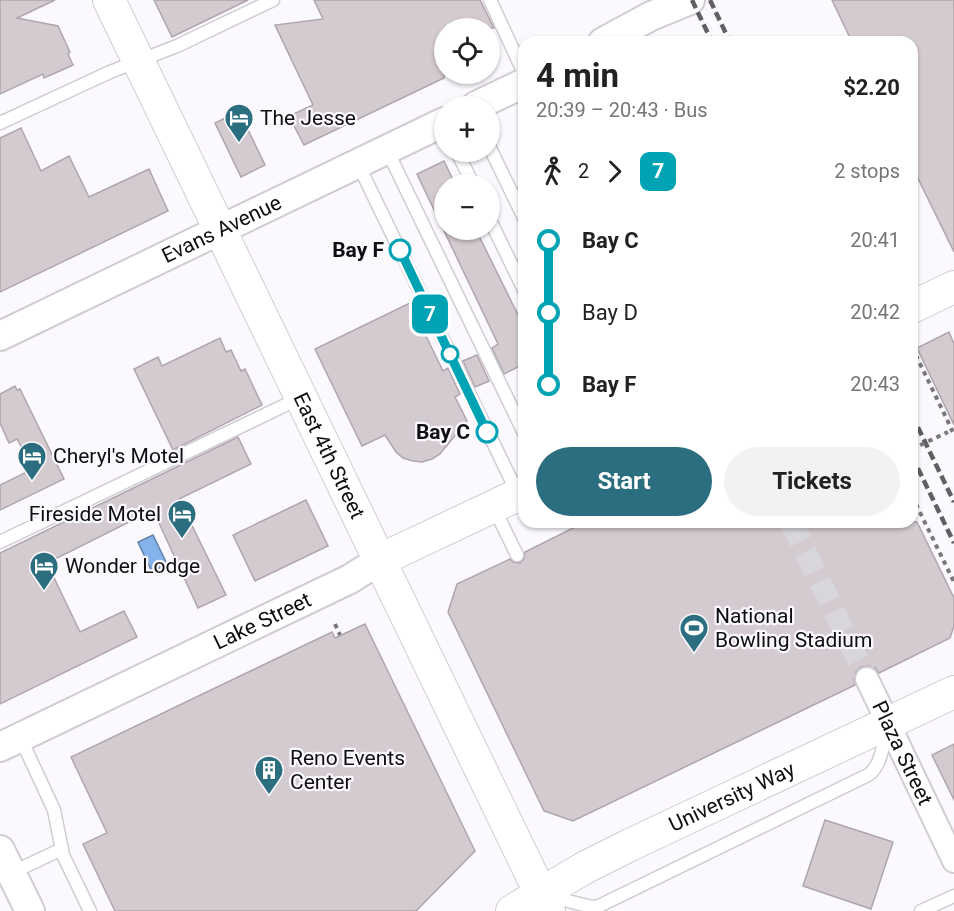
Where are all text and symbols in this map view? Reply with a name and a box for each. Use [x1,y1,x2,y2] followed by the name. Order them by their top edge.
[434,18,500,240] map controls
[434,18,500,84] button: locate
[536,56,619,95] text: 4 min
[843,75,900,100] text: $2.20
[434,96,500,162] button: +
[536,98,708,122] text: 20:39 – 20:43 · Bus
[223,102,255,144] hotel icon: The Jesse
[260,106,356,130] place label: The Jesse
[536,155,569,188] icon: walk
[598,155,631,188] icon: forward
[578,159,589,183] text: 2
[652,159,664,183] text: 7
[834,159,900,183] text: 2 stops
[434,174,500,240] button: −
[158,190,285,268] street label: Evans Avenue
[582,228,639,253] text: Bay C
[850,228,900,252] text: 20:41
[332,238,384,262] place label: Bay F
[389,239,411,261] marker: Bay F
[410,294,450,334] line badge: 7
[582,300,638,325] text: Bay D
[850,300,900,324] text: 20:42
[424,302,436,326] text: 7
[441,345,459,363] unlabelled marker
[582,372,636,397] text: Bay F
[850,372,900,396] text: 20:43
[288,389,370,523] street label: East 4th Street
[416,420,470,444] place label: Bay C
[476,421,498,443] marker: Bay C
[16,440,48,482] hotel icon: Cheryl's Motel
[53,444,184,468] place label: Cheryl's Motel
[536,447,712,516] button: Start
[724,447,900,516] button: Tickets
[166,498,198,540] hotel icon: Fireside Motel
[29,502,161,526] place label: Fireside Motel
[28,550,60,592] hotel icon: Wonder Lodge
[65,554,200,578] place label: Wonder Lodge
[210,587,315,655] street label: Lake Street
[715,604,872,652] place label: National Bowling Stadium
[678,612,710,654] sports icon: National Bowling Stadium
[867,697,937,809] street label: Plaza Street
[290,746,405,794] place label: Reno Events Center
[253,754,285,796] building icon: Reno Events Center
[665,757,799,837] street label: University Way

